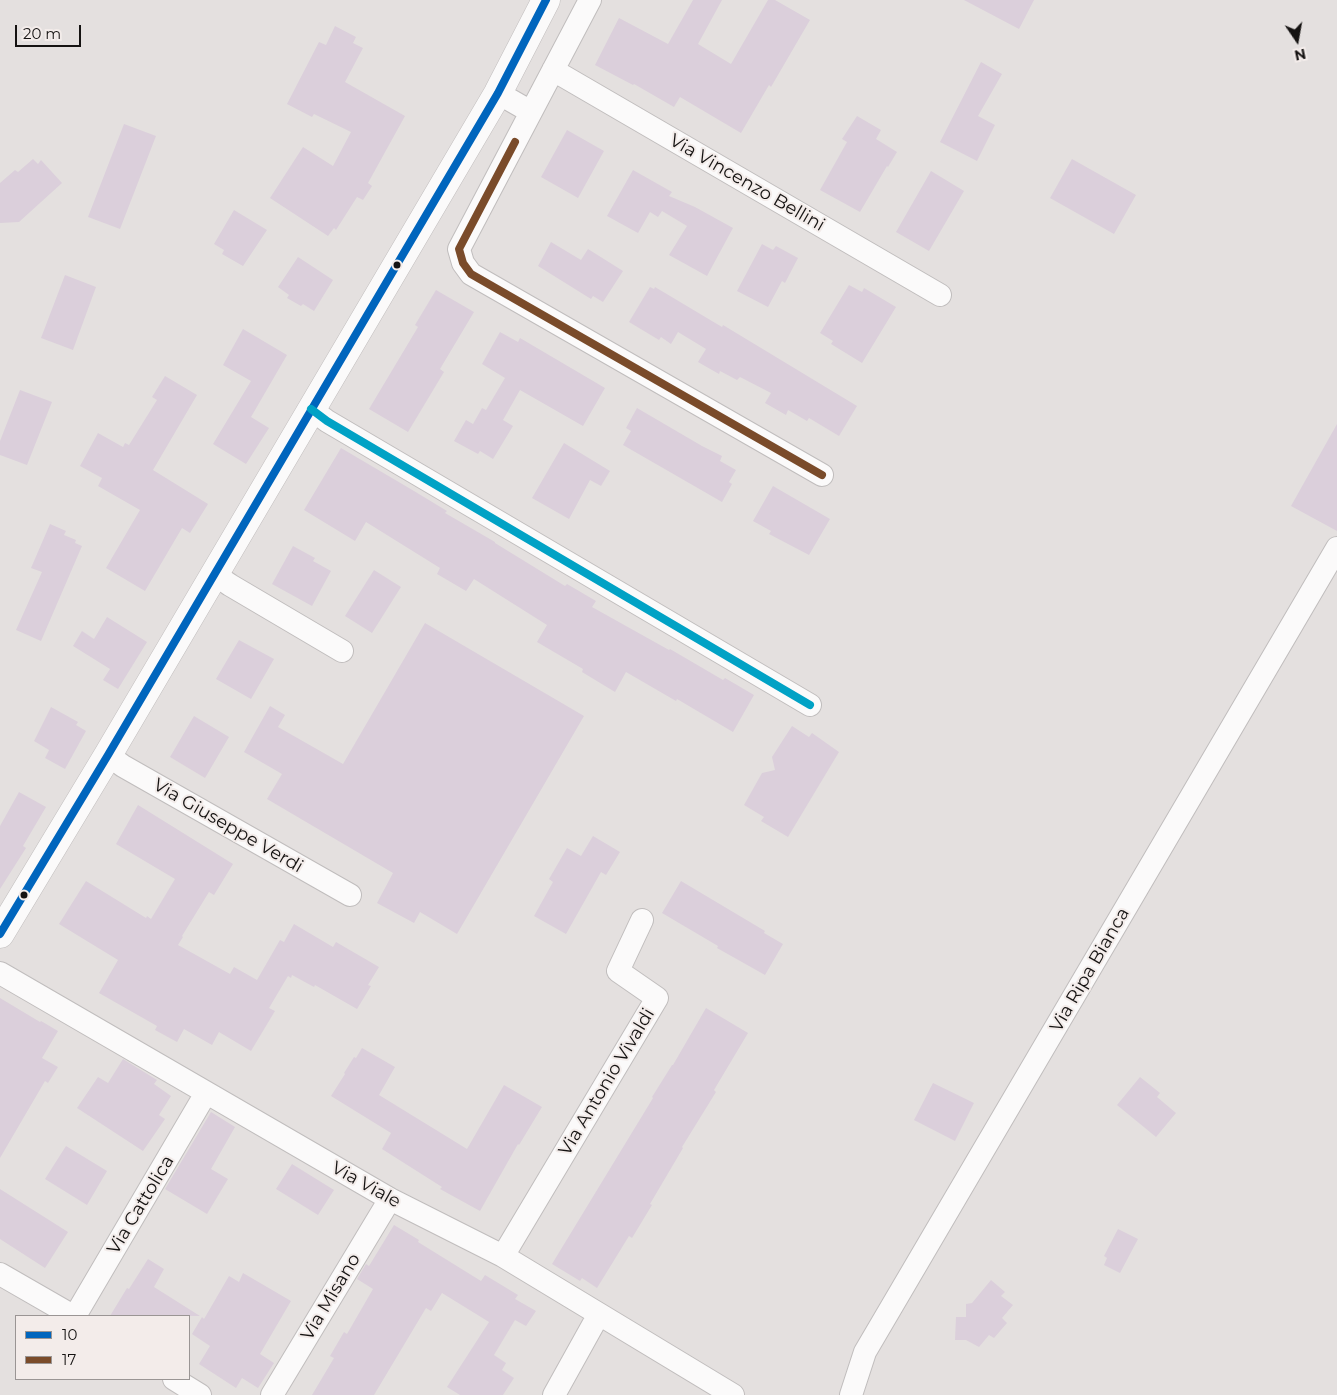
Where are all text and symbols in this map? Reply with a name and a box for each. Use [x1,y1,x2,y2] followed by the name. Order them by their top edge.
[18,15,84,47] scale bar
[1272,15,1322,65] north arrow
[23,24,61,43] text: 20 m
[1293,45,1308,65] text: N
[666,130,828,236] street label: Via Vincenzo Bellini
[392,260,402,270] unlabelled marker
[149,774,307,878] street label: Via Giuseppe Verdi
[19,890,29,900] unlabelled marker
[1046,904,1134,1036] street label: Via Ripa Bianca
[555,1005,659,1159] street label: Via Antonio Vivaldi
[103,1152,179,1258] street label: Via Cattolica
[328,1157,404,1213] street label: Via Viale
[297,1250,365,1344] street label: Via Misano
[15,1315,190,1380] legend
[62,1325,77,1344] text: 10
[62,1350,76,1369] text: 17

